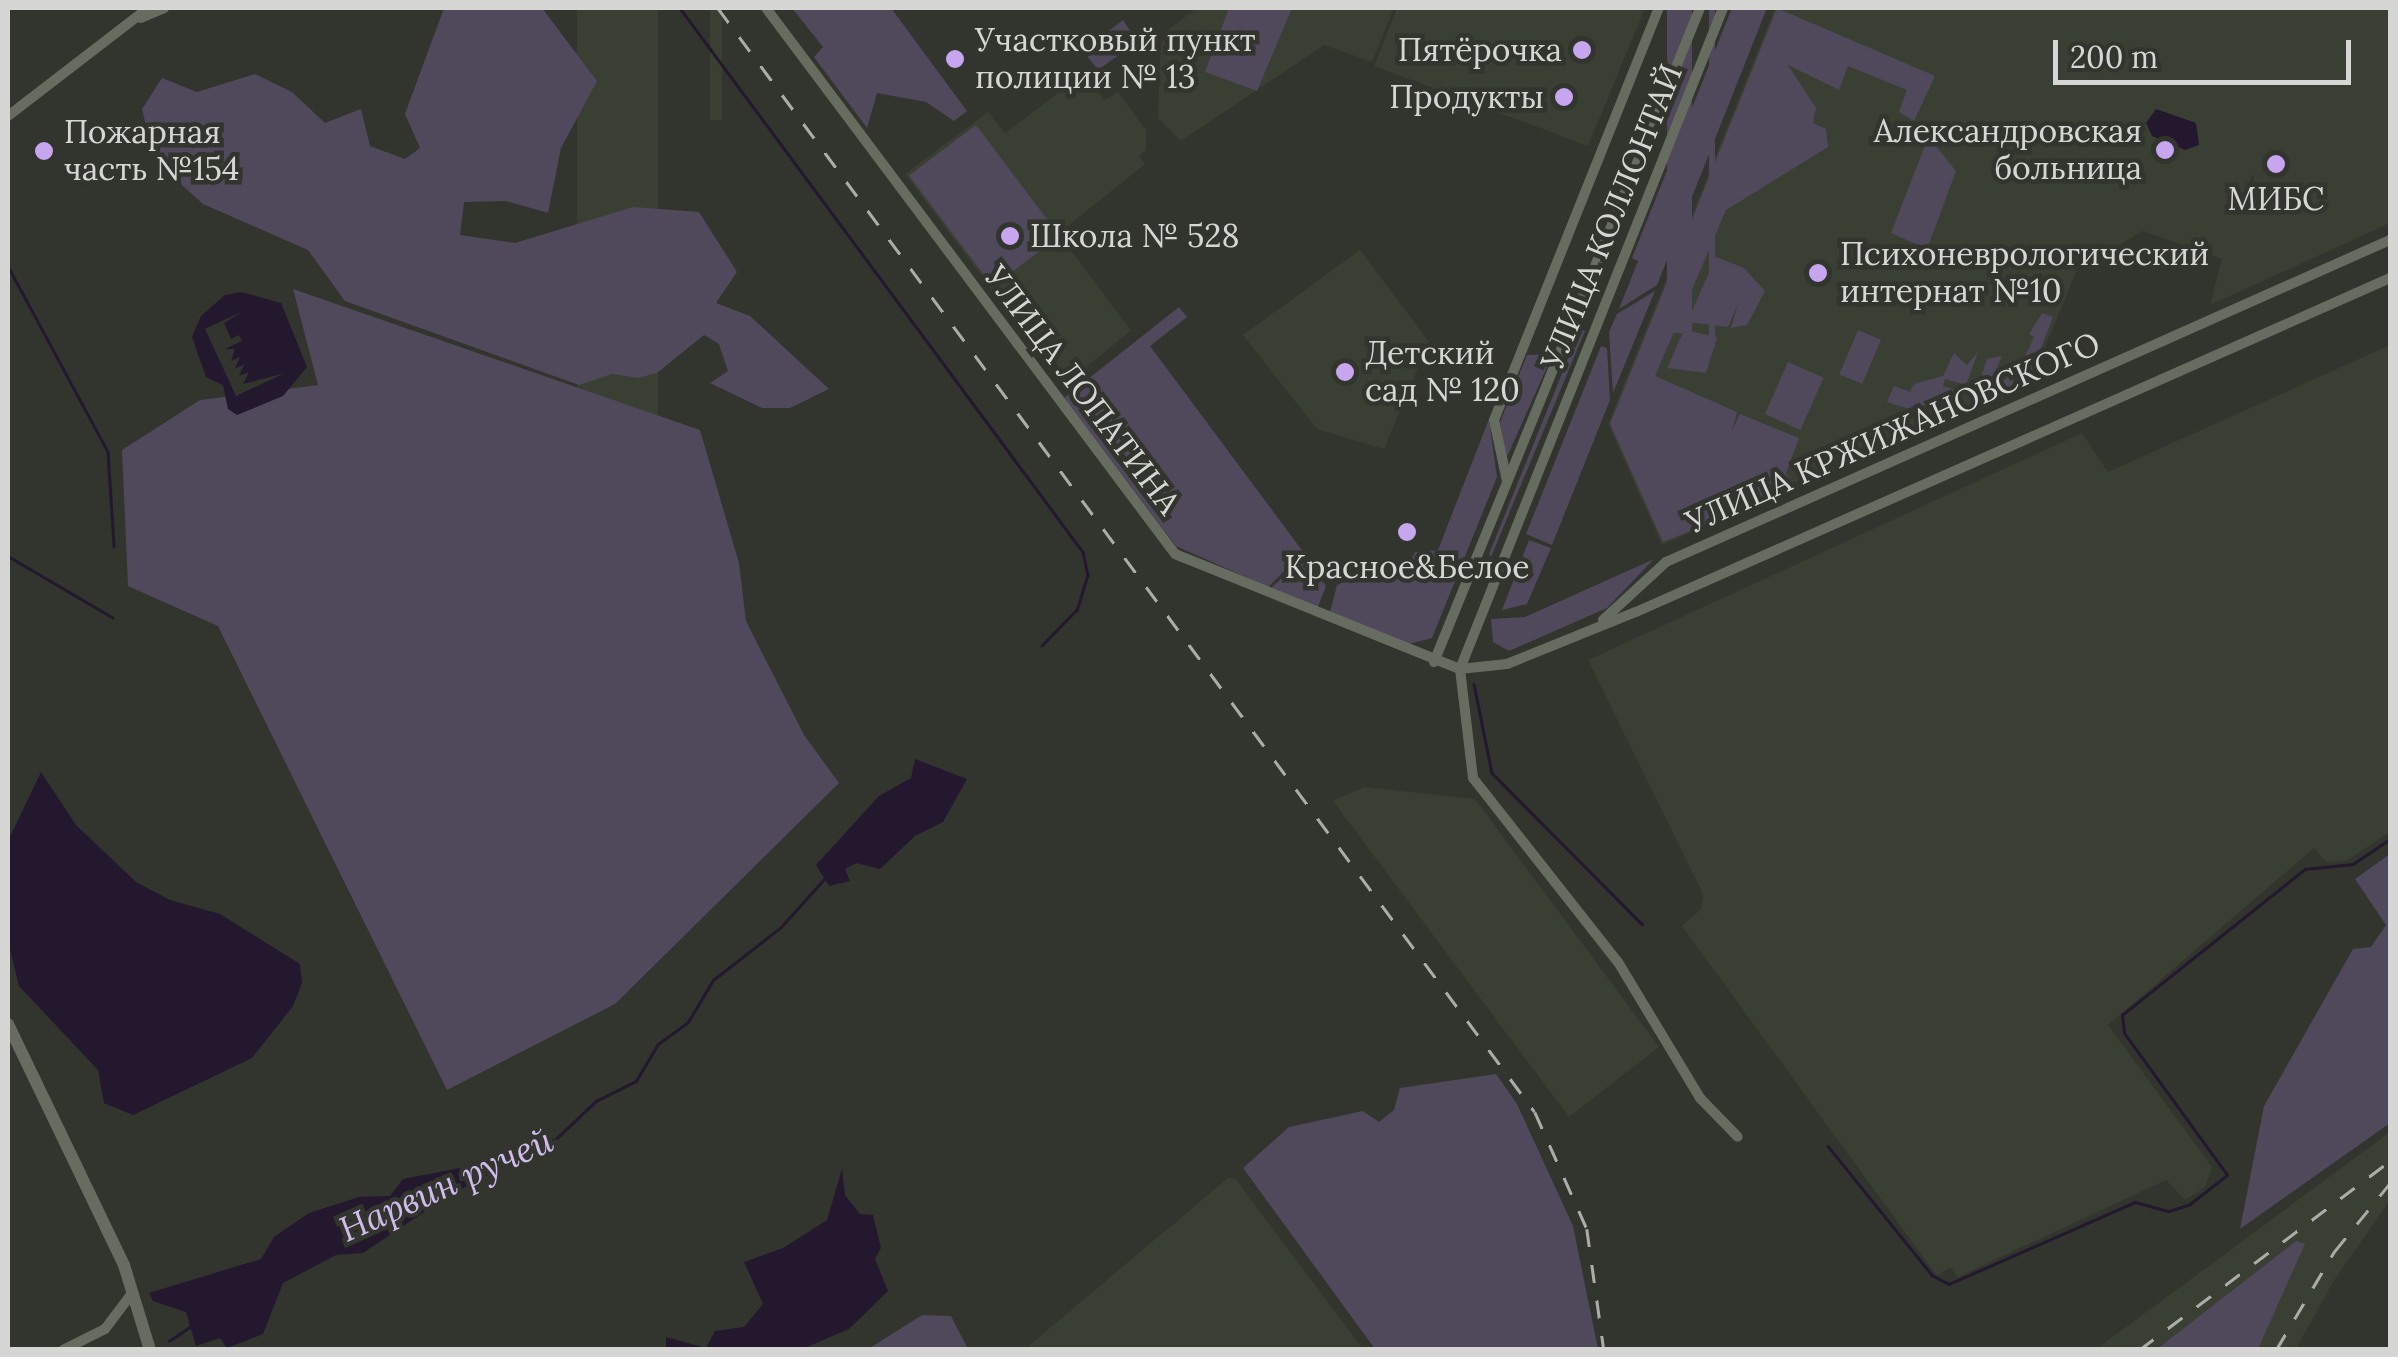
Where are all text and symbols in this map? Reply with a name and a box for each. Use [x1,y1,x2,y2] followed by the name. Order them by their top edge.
[2058,20,2356,82] scale bar
[975,22,1256,97] place label: Участковый пункт полиции № 13
[1398,31,1562,69] place label: Пятёрочка
[2070,38,2158,76] text: 200 m
[1571,39,1593,61] marker: Пятёрочка
[944,48,966,70] marker: Участковый пункт полиции № 13
[1533,59,1691,375] street label: УЛИЦА КОЛЛОНТАЙ
[1389,78,1544,116] place label: Продукты
[1553,86,1575,108] marker: Продукты
[1874,113,2142,188] place label: Александровская больница
[64,114,239,189] place label: Пожарная часть №154
[2152,137,2178,163] marker: Александровская больница
[33,140,55,162] marker: Пожарная часть №154
[2265,153,2287,175] marker: МИБС
[2228,180,2324,218] place label: МИБС
[1030,217,1240,255] place label: Школа № 528
[999,225,1021,247] marker: Школа № 528
[1840,236,2209,311] place label: Психоневрологический интернат №10
[976,258,1188,522] street label: УЛИЦА ЛОПАТИНА
[1805,260,1831,286] marker: Психоневрологический интернат №10
[1680,324,2106,542] street label: УЛИЦА КРЖИЖАНОВСКОГО
[1365,335,1520,410] place label: Детский сад № 120
[1334,361,1356,383] marker: Детский сад № 120
[1396,521,1418,543] marker: Красное&Белое
[1285,548,1529,586] place label: Красное&Белое
[333,1119,559,1251] water label: Нарвин ручей

